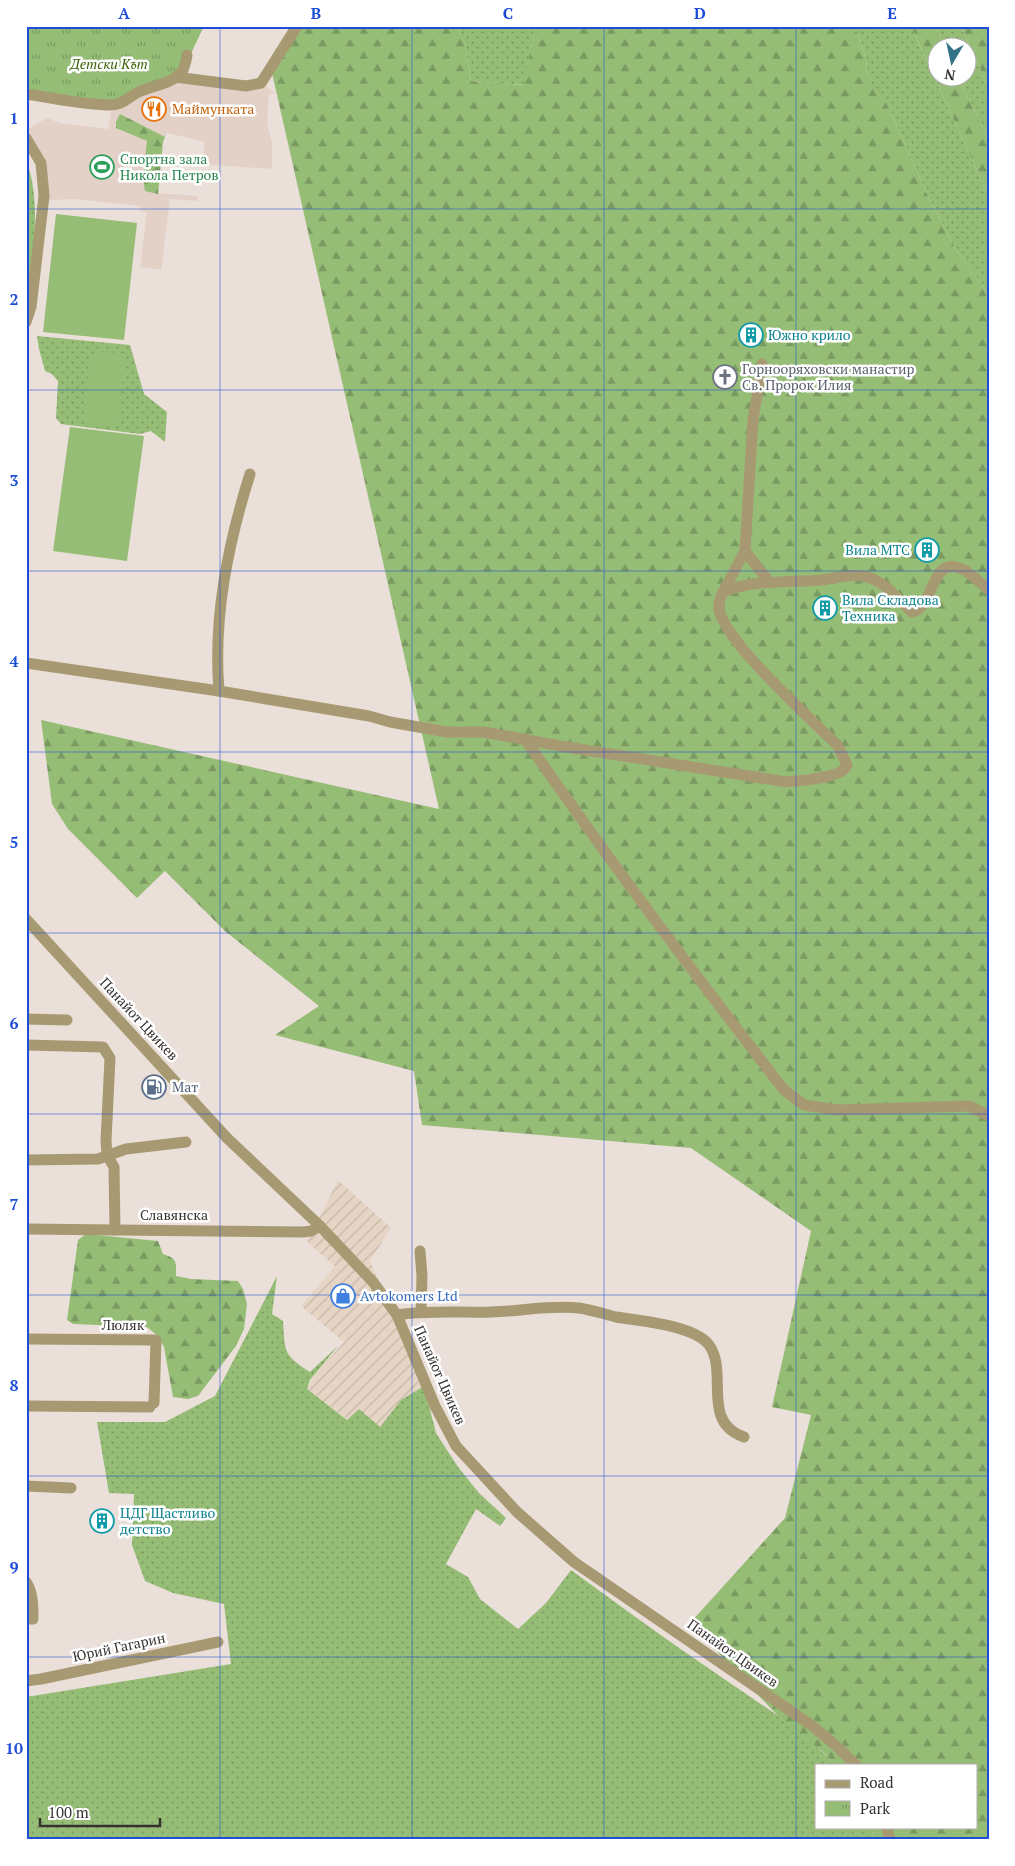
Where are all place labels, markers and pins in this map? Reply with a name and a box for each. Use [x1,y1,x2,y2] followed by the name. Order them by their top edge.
[141,96,167,122] restaurant icon: Маймунката
[172,99,254,118] place label: Маймунката
[120,149,219,184] place label: Спортна зала Никола Петров
[89,154,115,180] sports icon: Спортна зала Никола Петров
[738,322,764,348] building icon: Южно крило
[768,325,851,344] place label: Южно крило
[742,359,914,394] place label: Горнооряховски манастир Св. Пророк Илия
[712,364,738,390] church icon: Горнооряховски манастир Св. Пророк Илия
[914,537,940,563] building icon: Вила МТС
[845,540,910,559] place label: Вила МТС
[842,590,939,625] place label: Вила Складова Техника
[812,595,838,621] building icon: Вила Складова Техника
[141,1074,167,1100] fuel station icon: Мат
[172,1077,198,1096] place label: Мат
[330,1283,356,1309] shop icon: Avtokomers Ltd
[360,1286,458,1305] place label: Avtokomers Ltd
[120,1503,216,1538] place label: ЦДГ Щастливо детство
[89,1508,115,1534] building icon: ЦДГ Щастливо детство

